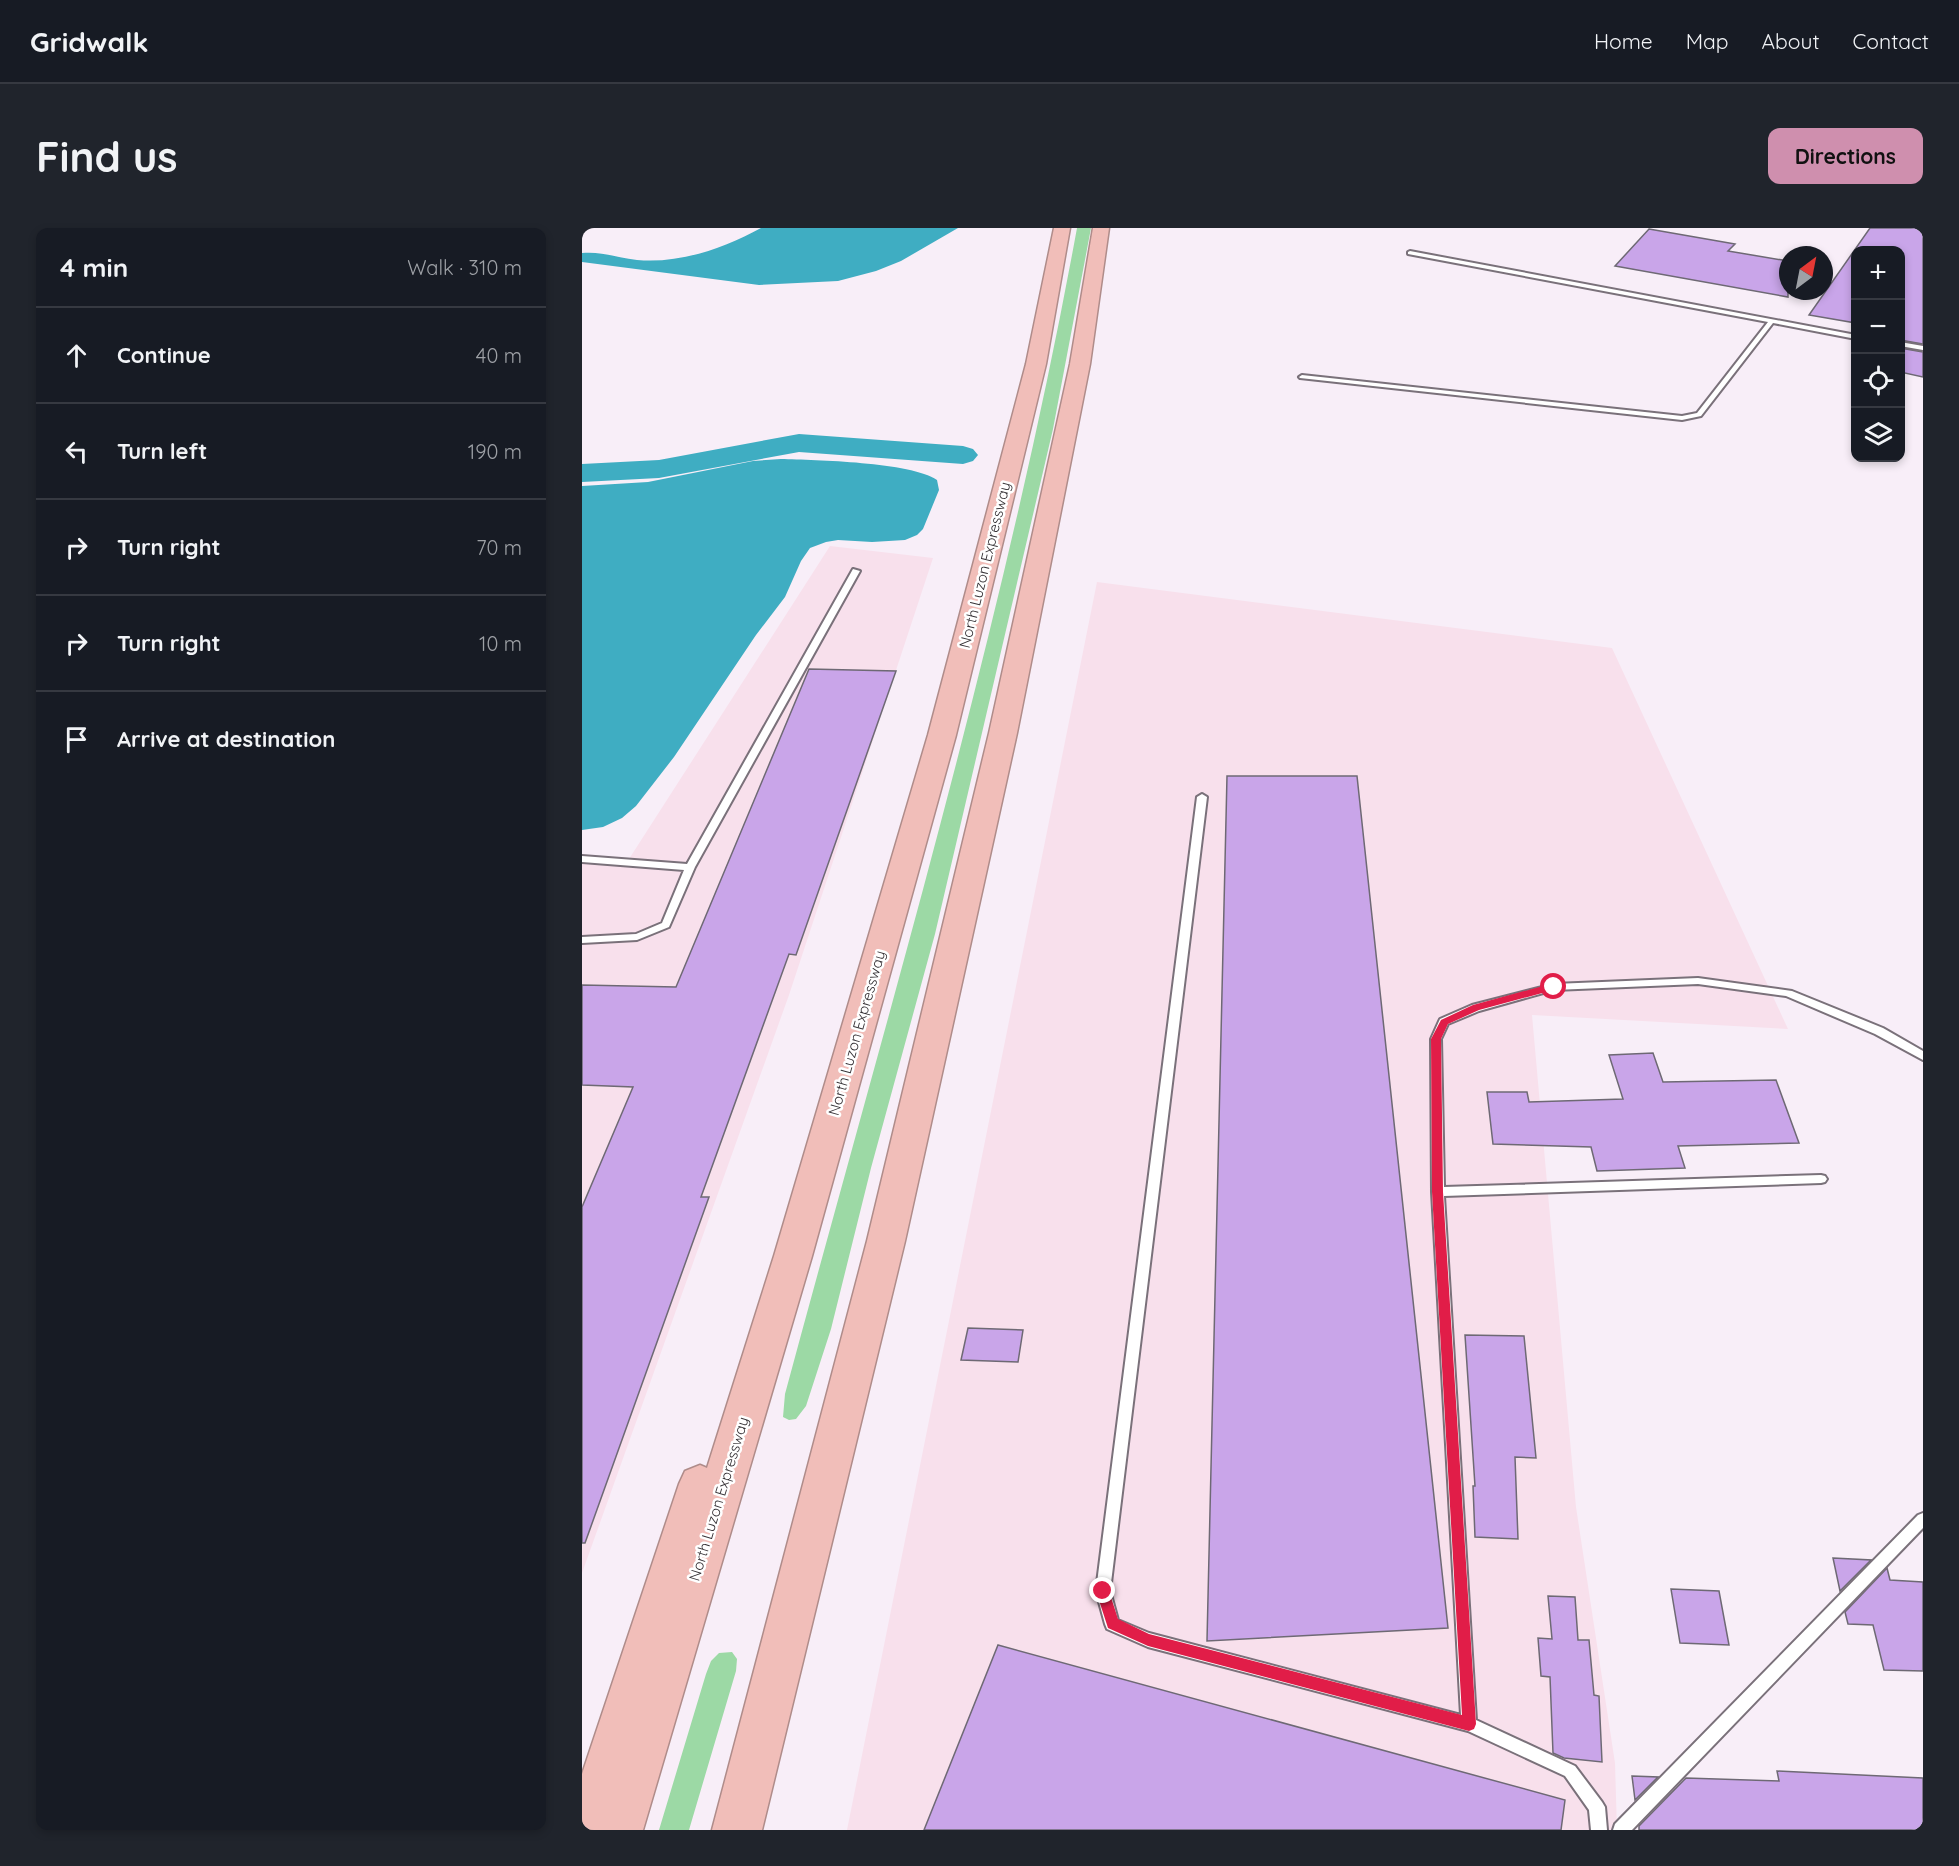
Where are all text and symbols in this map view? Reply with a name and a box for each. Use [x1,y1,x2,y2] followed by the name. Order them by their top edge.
[30,24,149,59] text: Gridwalk
[1594,28,1653,54] text: Home
[1686,28,1729,54] text: Map
[1762,28,1820,54] text: About
[1853,28,1929,54] text: Contact
[1768,128,1923,184] button: Directions
[36,130,178,183] text: Find us
[1779,246,1833,300] north arrow
[1851,246,1905,462] map controls
[1851,246,1905,300] button: +
[60,251,128,284] text: 4 min
[407,255,522,280] text: Walk · 310 m
[1851,300,1905,354] button: −
[60,339,93,372] icon: ahead
[117,341,211,369] text: Continue
[476,343,522,368] text: 40 m
[1851,354,1905,408] button: locate
[1851,408,1905,462] button: layers
[60,435,93,468] icon: left
[117,437,207,465] text: Turn left
[468,439,522,464] text: 190 m
[955,480,1014,650] street label: North Luzon Expressway
[60,531,93,564] icon: right
[117,533,221,561] text: Turn right
[476,535,522,560] text: 70 m
[60,627,93,660] icon: right
[117,629,221,657] text: Turn right
[479,631,522,656] text: 10 m
[60,723,93,756] icon: arrive
[117,725,335,753] text: Arrive at destination
[824,948,889,1118] street label: North Luzon Expressway
[1540,973,1566,999] route start
[684,1414,753,1583] street label: North Luzon Expressway
[1089,1577,1115,1603] route end

